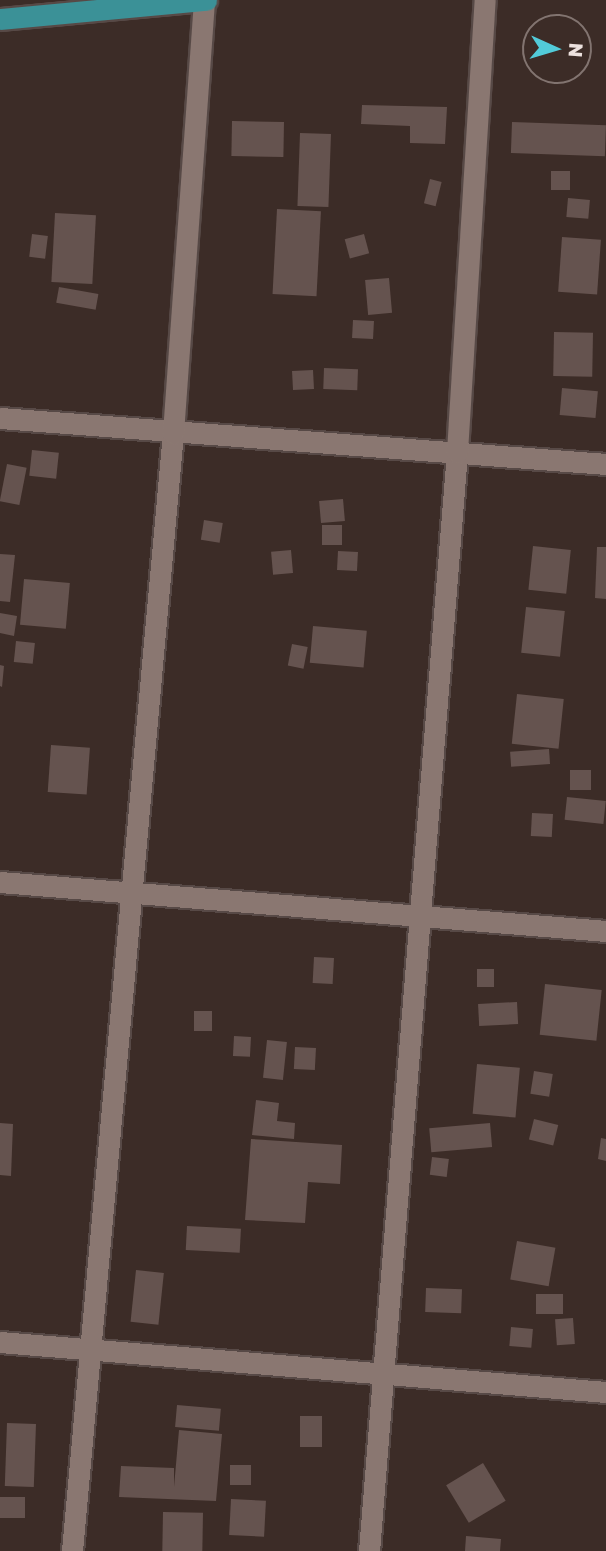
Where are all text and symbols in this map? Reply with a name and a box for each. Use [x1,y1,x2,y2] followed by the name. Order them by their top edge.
[522,14,592,84] north arrow
[564,42,588,58] text: N

